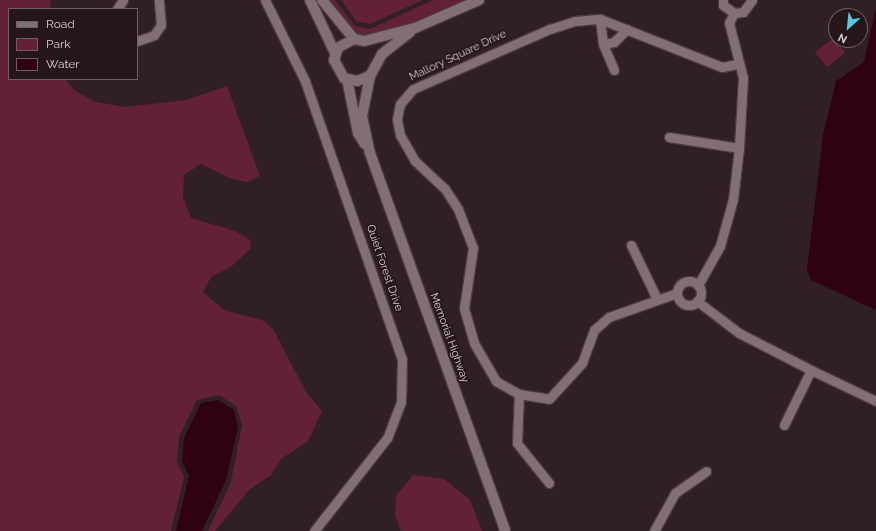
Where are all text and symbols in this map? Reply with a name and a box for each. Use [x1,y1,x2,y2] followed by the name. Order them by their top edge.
[8,8,138,80] legend
[828,8,868,48] north arrow
[46,17,75,31] text: Road
[407,28,509,84] street label: Mallory Square Drive
[836,31,849,46] text: N
[46,37,71,51] text: Park
[46,57,80,71] text: Water
[363,223,405,313] street label: Quiet Forest Drive
[427,291,471,385] street label: Memorial Highway

